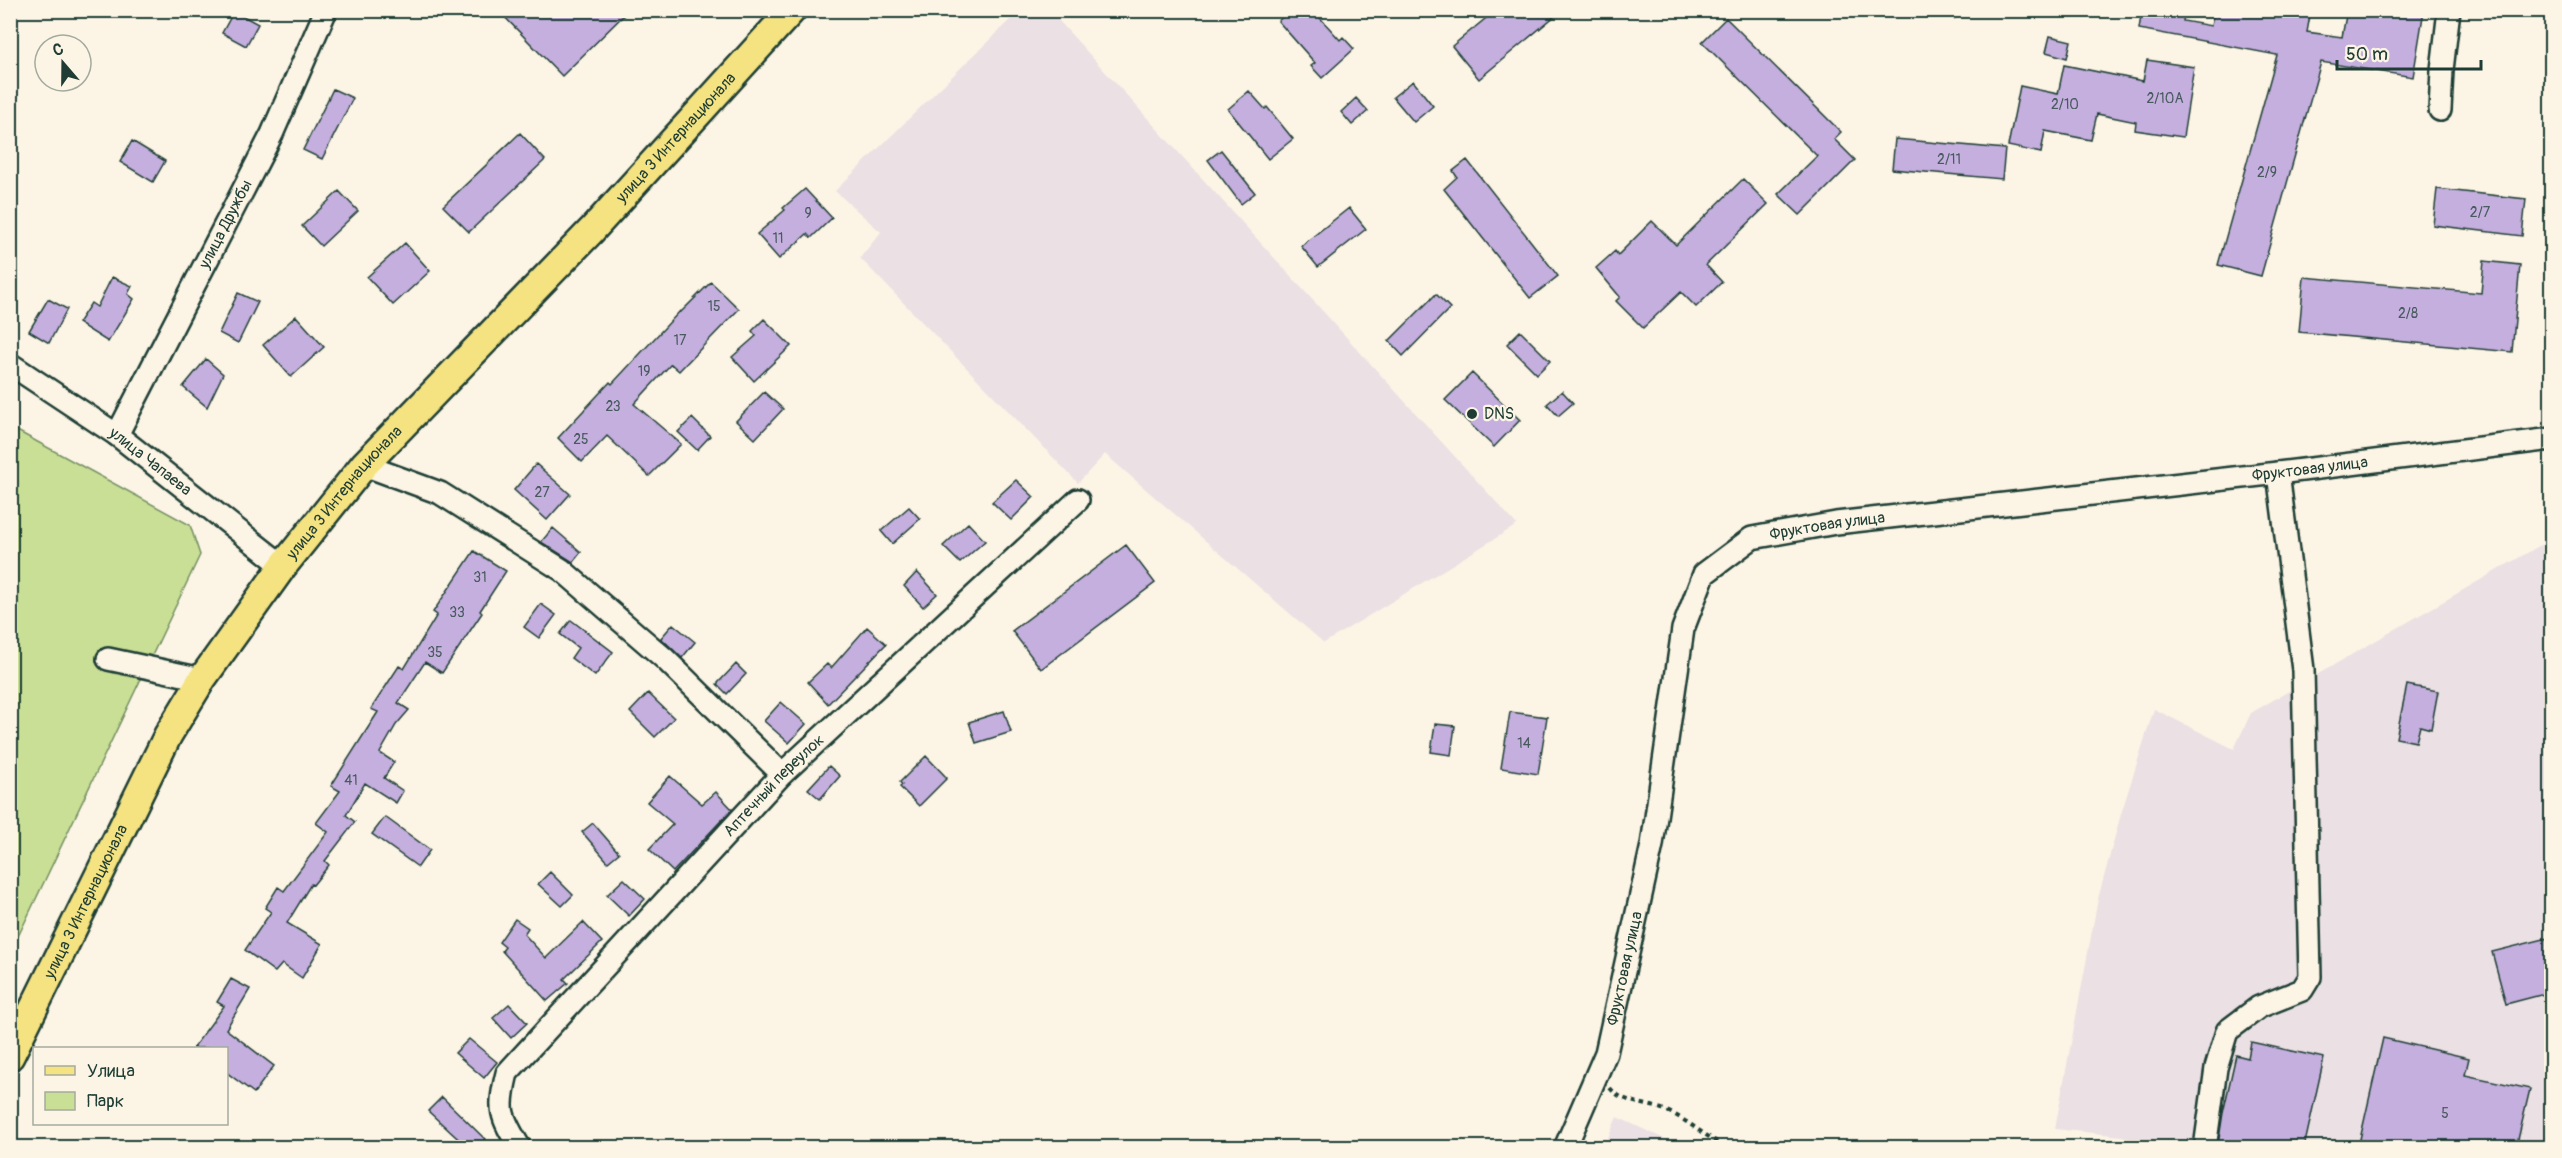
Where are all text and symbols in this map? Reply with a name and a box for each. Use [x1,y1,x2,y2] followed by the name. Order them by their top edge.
[33,33,93,93] north arrow
[2337,33,2481,71] scale bar
[50,39,66,61] text: С
[2346,43,2388,66] text: 50 m
[611,68,740,208] street label: улица 3 Интернационала
[2147,90,2183,107] house number: 2/10А
[2051,96,2079,113] house number: 2/10
[1937,151,1961,168] house number: 2/11
[2257,164,2277,181] house number: 2/9
[194,177,257,273] street label: улица Дружбы
[2470,204,2491,221] house number: 2/7
[804,205,812,222] house number: 9
[773,230,783,247] house number: 11
[707,298,721,315] house number: 15
[2398,305,2418,322] house number: 2/8
[674,332,687,349] house number: 17
[638,363,650,380] house number: 19
[605,398,621,415] house number: 23
[1484,404,1514,424] place label: DNS
[1465,407,1479,421] marker: DNS
[105,422,196,500] street label: улица Чапаева
[281,422,407,564] street label: улица 3 Интернационала
[573,431,589,448] house number: 25
[2251,452,2369,486] street label: Фруктовая улица
[534,484,550,501] house number: 27
[1768,508,1886,545] street label: Фруктовая улица
[473,569,487,586] house number: 31
[449,604,465,621] house number: 33
[427,644,443,661] house number: 35
[719,730,828,841] street label: Аптечный переулок
[1517,735,1531,752] house number: 14
[344,772,358,789] house number: 41
[39,821,132,983] street label: улица 3 Интернационала
[1602,910,1647,1027] street label: Фруктовая улица
[33,1047,228,1125] legend
[87,1060,135,1083] text: Улица
[87,1090,124,1113] text: Парк
[2441,1105,2449,1122] house number: 5

